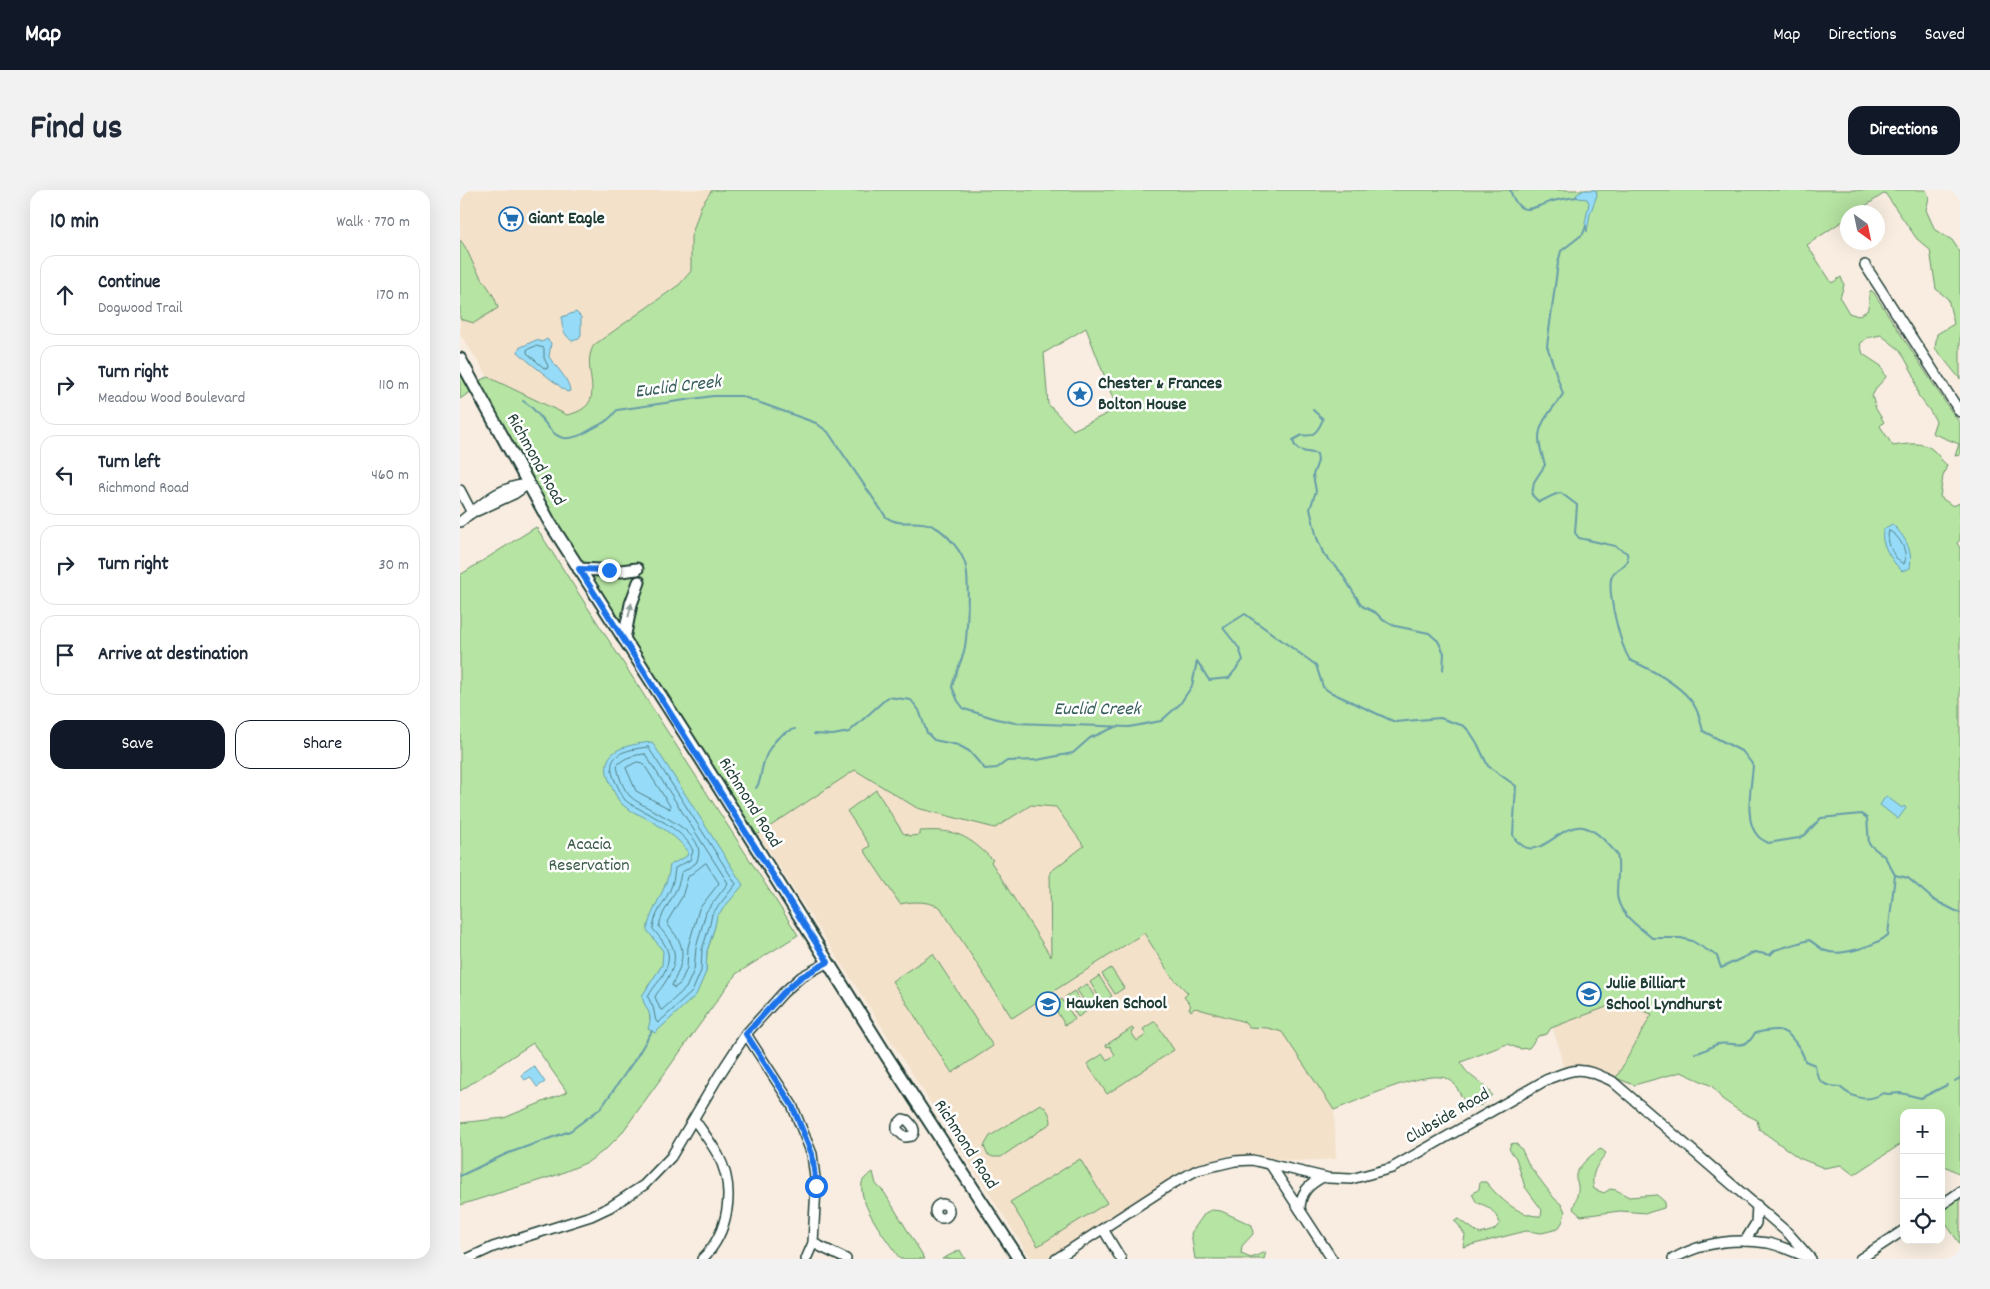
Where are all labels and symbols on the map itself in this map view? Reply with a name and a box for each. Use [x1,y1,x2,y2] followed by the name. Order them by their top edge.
[1840,205,1885,250] north arrow
[498,206,524,232] supermarket icon: Giant Eagle
[528,207,605,232] place label: Giant Eagle
[633,369,725,407] water label: Euclid Creek
[1098,372,1223,418] place label: Chester & Frances Bolton House
[1067,381,1093,407] place icon: Chester & Frances Bolton House
[499,409,571,511] street label: Richmond Road
[598,559,621,582] route end
[626,602,634,617] one-way arrow
[1054,697,1143,724] water label: Euclid Creek
[711,753,787,853] street label: Richmond Road
[548,833,630,879] park label: Acacia Reservation
[1606,972,1723,1018] place label: Julie Billiart School Lyndhurst
[1576,981,1602,1007] school or university icon: Julie Billiart School Lyndhurst
[1035,991,1061,1017] school or university icon: Hawken School
[1066,992,1167,1017] place label: Hawken School
[1401,1083,1495,1151] street label: Clubside Road
[927,1095,1003,1195] street label: Richmond Road
[805,1175,828,1198] route start

